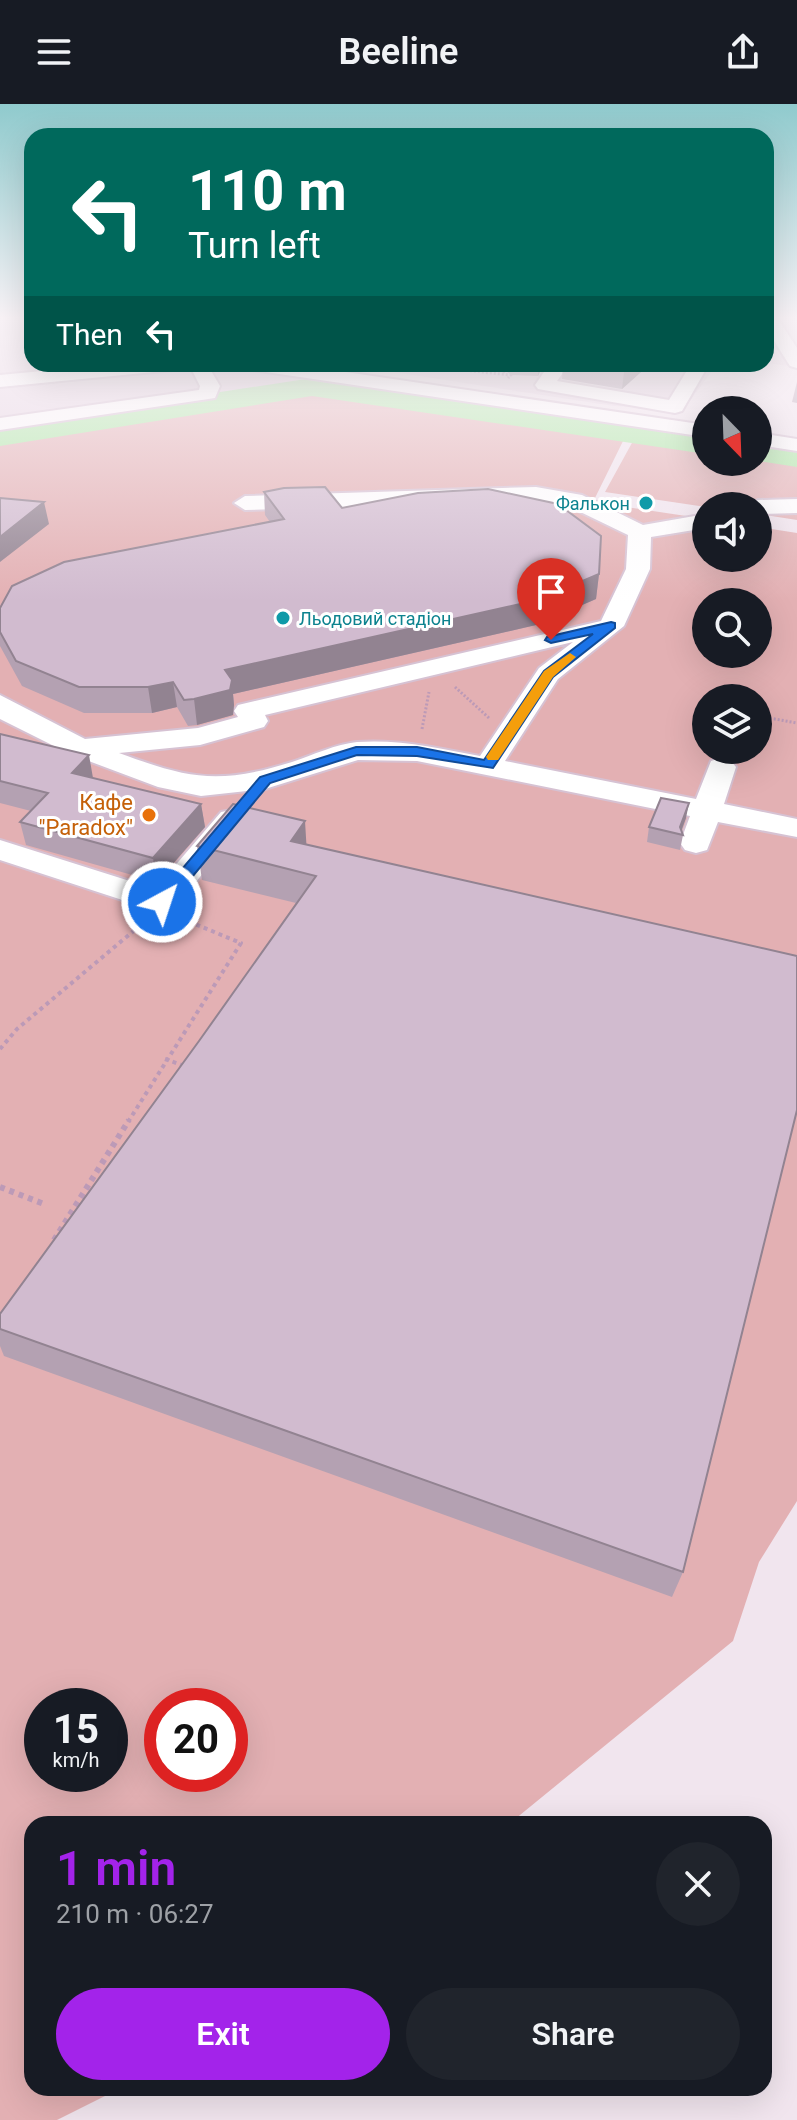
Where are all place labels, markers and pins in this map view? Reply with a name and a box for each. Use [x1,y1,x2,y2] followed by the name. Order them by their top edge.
[556,493,630,514] place label: Фалькон
[637,494,655,512] marker: Фалькон
[517,558,585,640] pin
[299,608,451,629] place label: Льодовий стадіон
[274,609,292,627] marker: Льодовий стадіон
[39,790,133,840] place label: Кафе "Paradox"
[140,806,158,824] marker: Кафе "Paradox"

